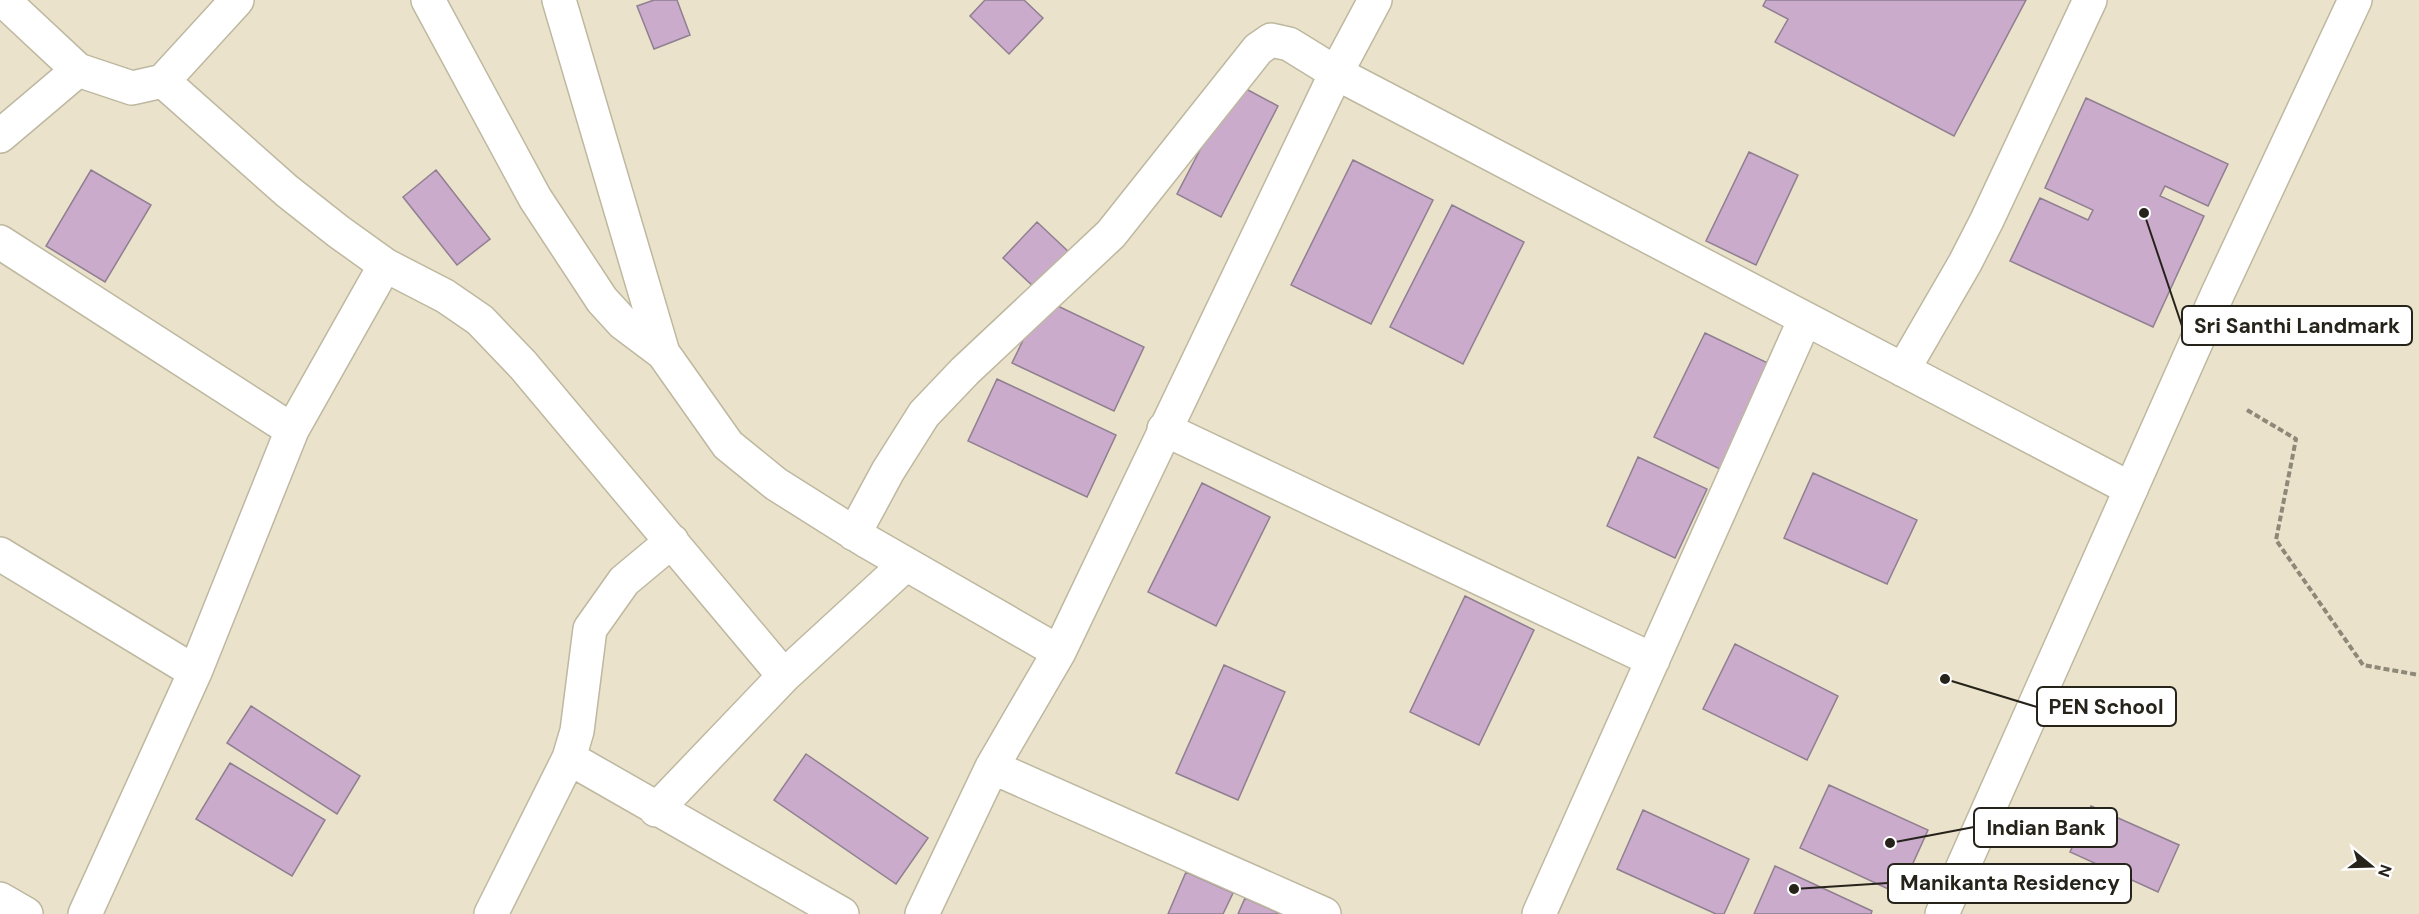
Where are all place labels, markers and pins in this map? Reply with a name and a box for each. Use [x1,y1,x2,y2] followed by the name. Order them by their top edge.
[2182,306,2412,345] callout: Sri Santhi Landmark
[2037,687,2176,726] callout: PEN School
[1974,808,2117,847] callout: Indian Bank
[1888,864,2131,903] callout: Manikanta Residency

